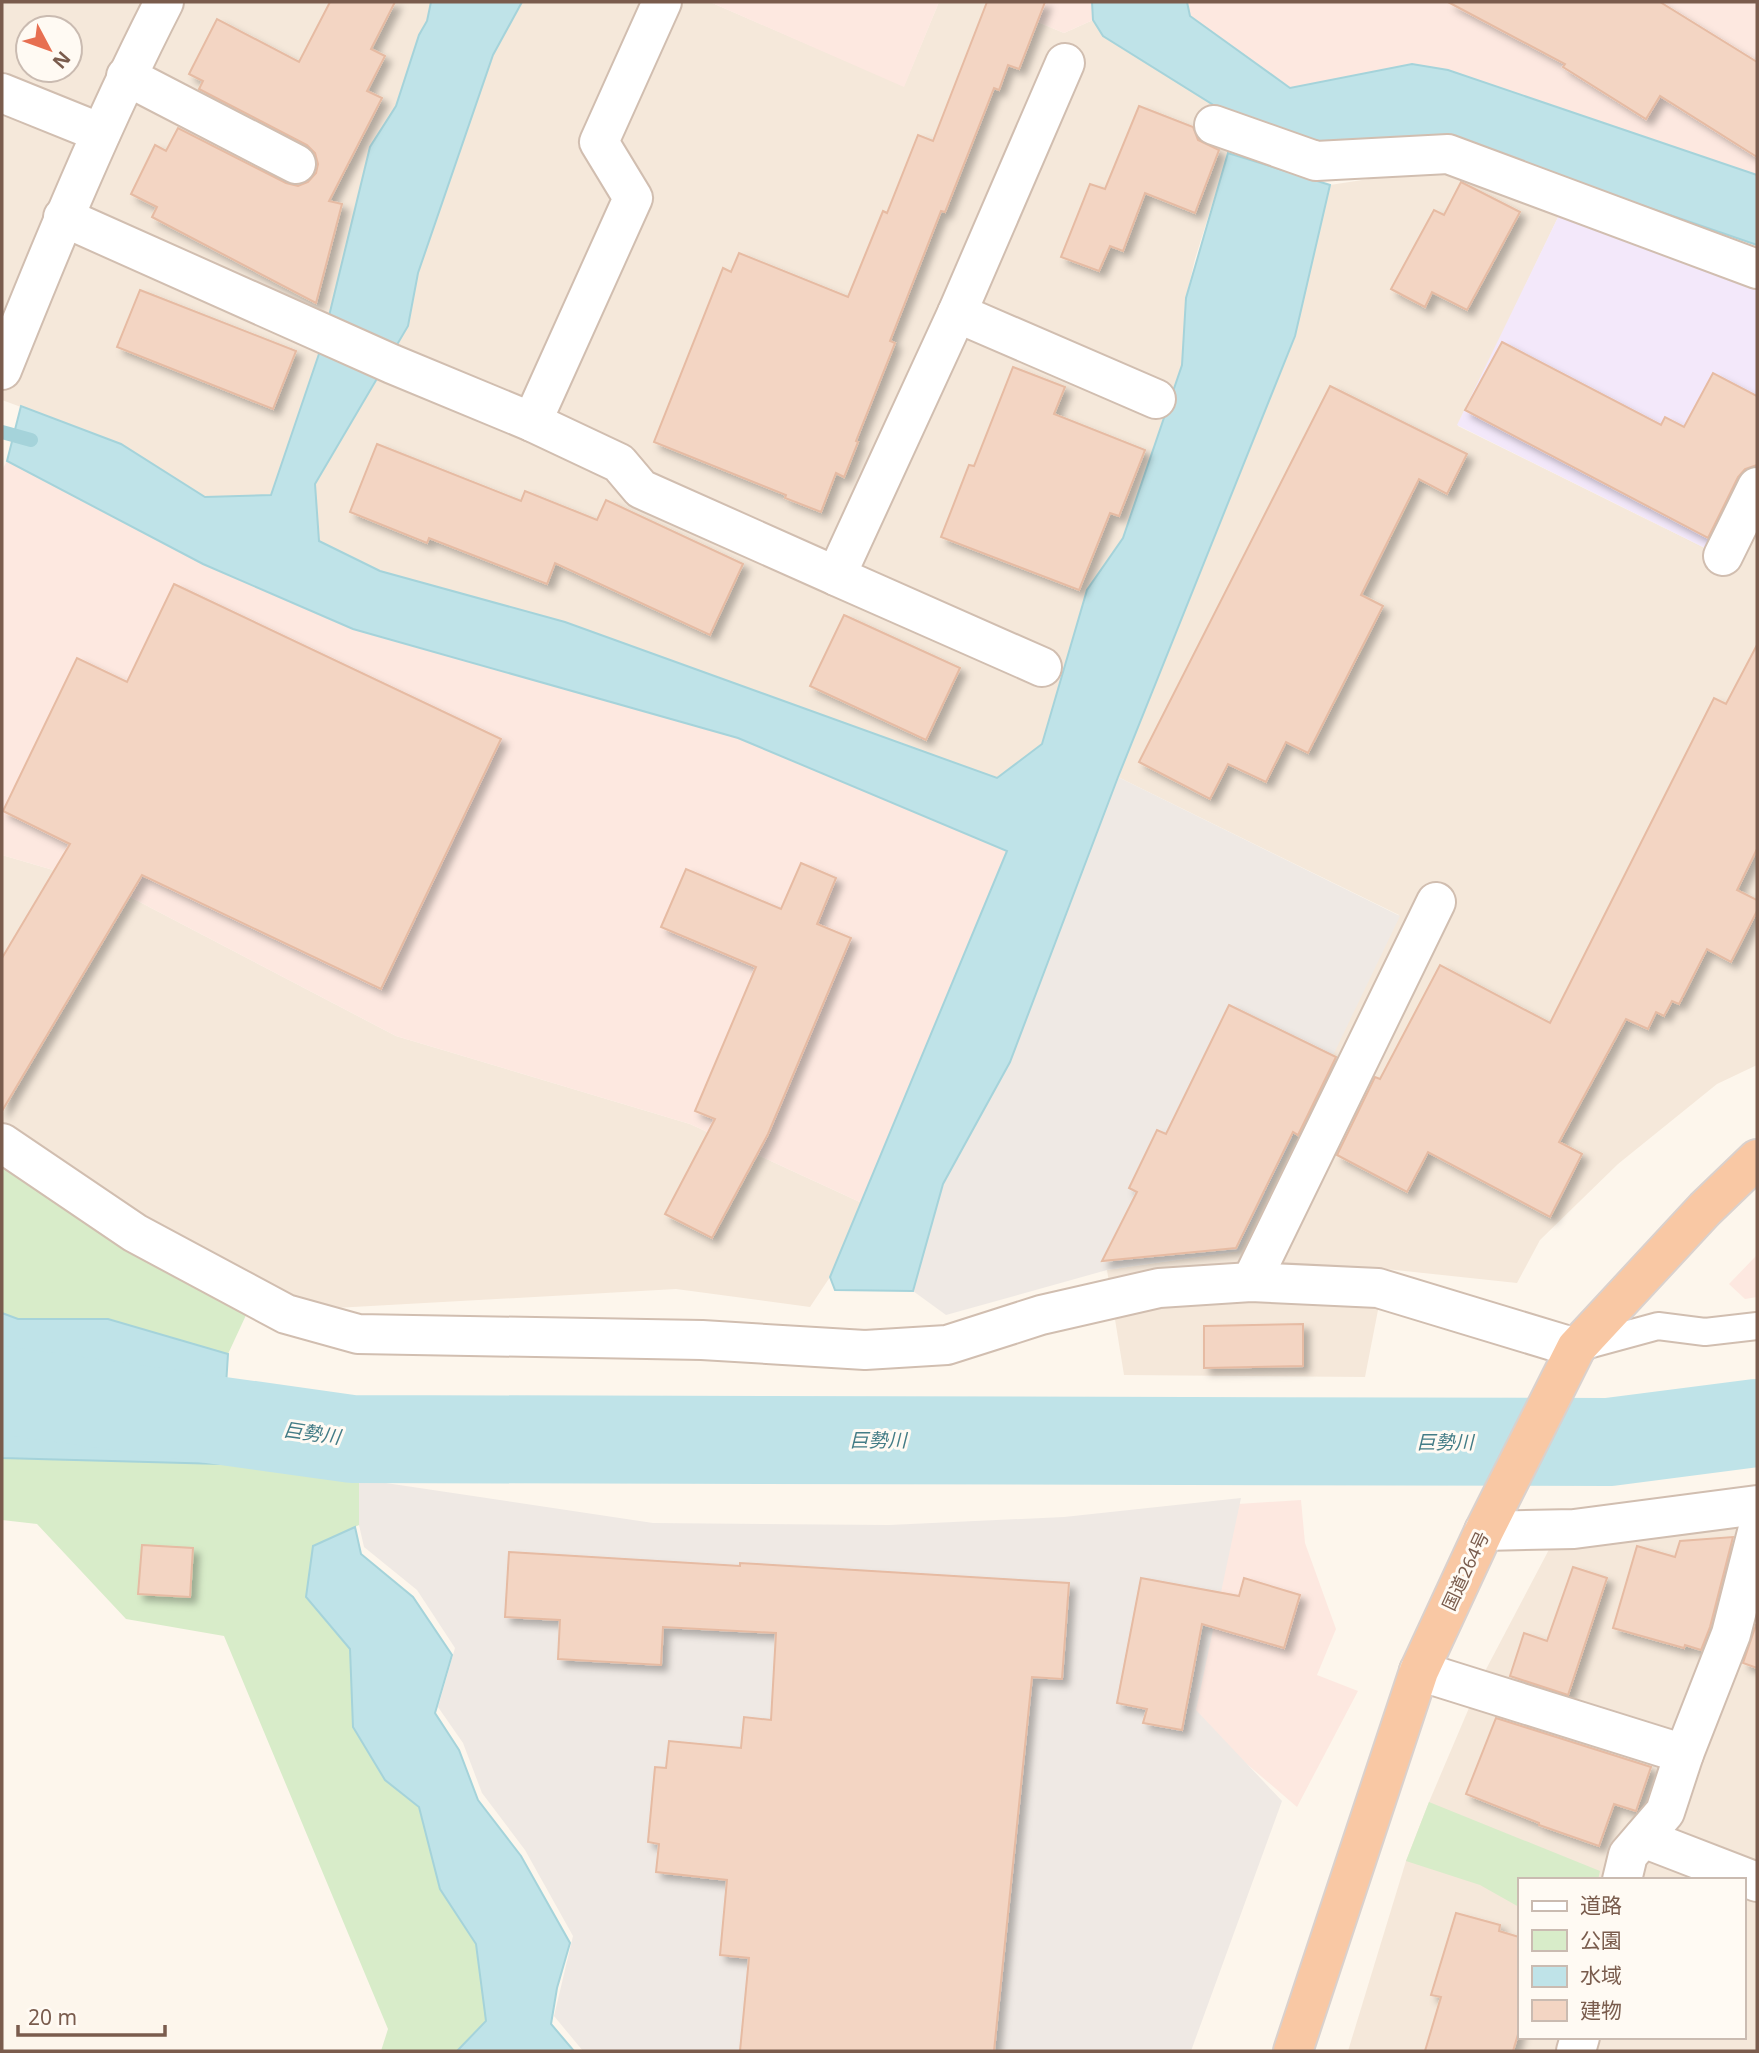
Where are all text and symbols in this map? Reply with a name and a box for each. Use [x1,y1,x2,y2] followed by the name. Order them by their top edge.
[14,14,84,84] north arrow
[47,46,77,75] text: N
[282,1416,344,1450] water label: 巨勢川
[849,1427,908,1453] water label: 巨勢川
[1416,1429,1475,1455] water label: 巨勢川
[1436,1527,1494,1614] street label: 国道264号
[1518,1878,1745,2039] legend
[1580,1891,1622,1919] text: 道路
[1580,1926,1622,1954] text: 公園
[1580,1961,1622,1989] text: 水域
[18,1994,164,2038] scale bar
[1580,1996,1622,2024] text: 建物
[28,2003,77,2031] text: 20 m

